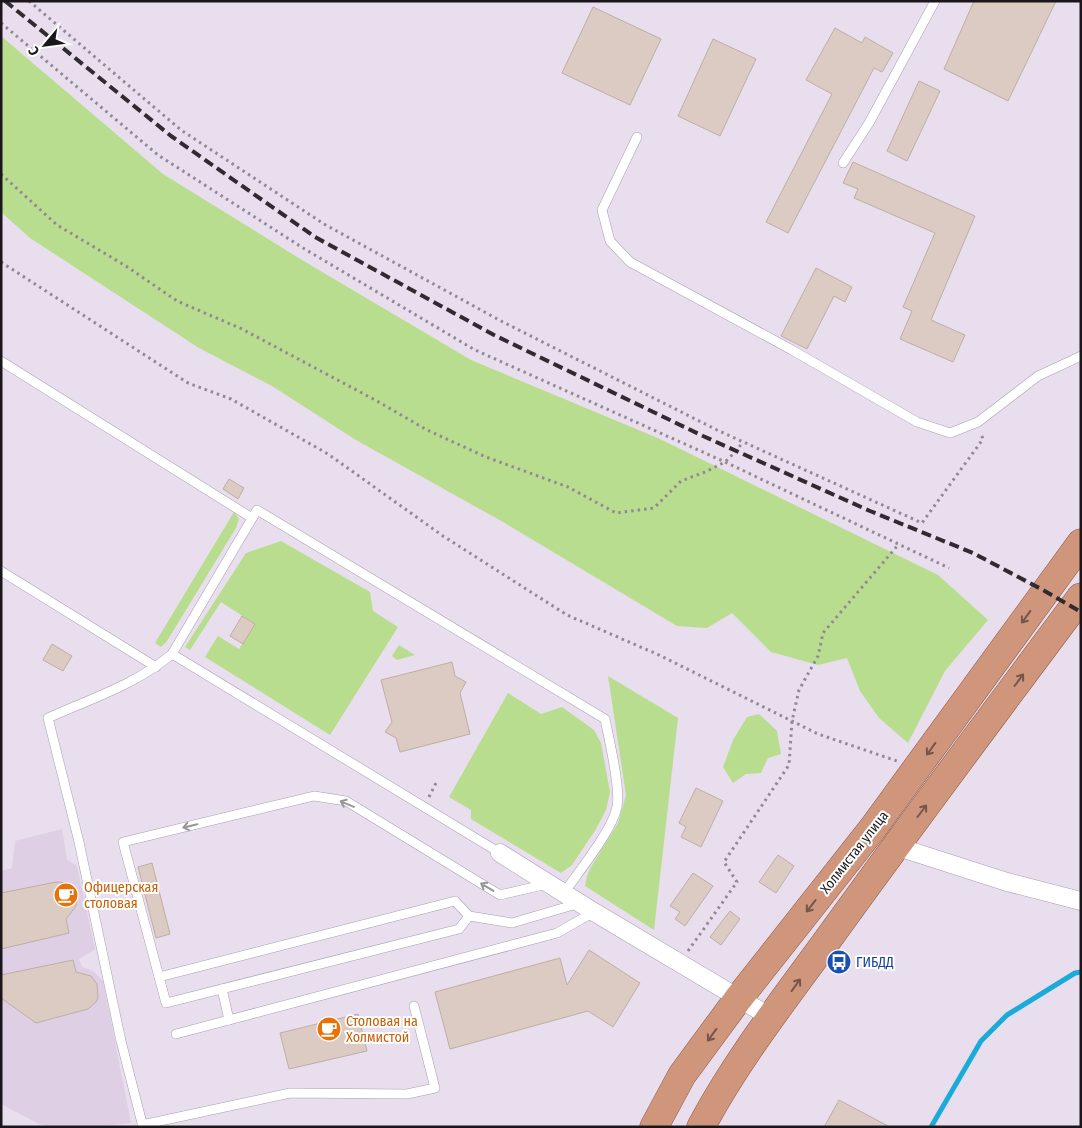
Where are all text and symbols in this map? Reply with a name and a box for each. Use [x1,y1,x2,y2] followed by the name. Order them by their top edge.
[20,20,70,70] north arrow
[25,43,43,58] text: С
[1021,610,1031,624] one-way arrow
[1014,673,1024,687] one-way arrow
[926,742,936,756] one-way arrow
[340,798,355,808] one-way arrow
[917,804,927,818] one-way arrow
[817,807,892,897] street label: Холмистая улица
[182,822,198,831] one-way arrow
[84,879,158,912] place label: Офицерская столовая
[480,881,494,891] one-way arrow
[53,882,79,908] cafe icon: Офицерская столовая
[806,899,817,912] one-way arrow
[826,949,852,975] bus stop icon: ГИБДД
[856,954,894,971] place label: ГИБДД
[790,978,801,992] one-way arrow
[346,1013,418,1046] place label: Столовая на Холмистой
[316,1016,342,1042] cafe icon: Столовая на Холмистой
[706,1027,717,1041] one-way arrow

